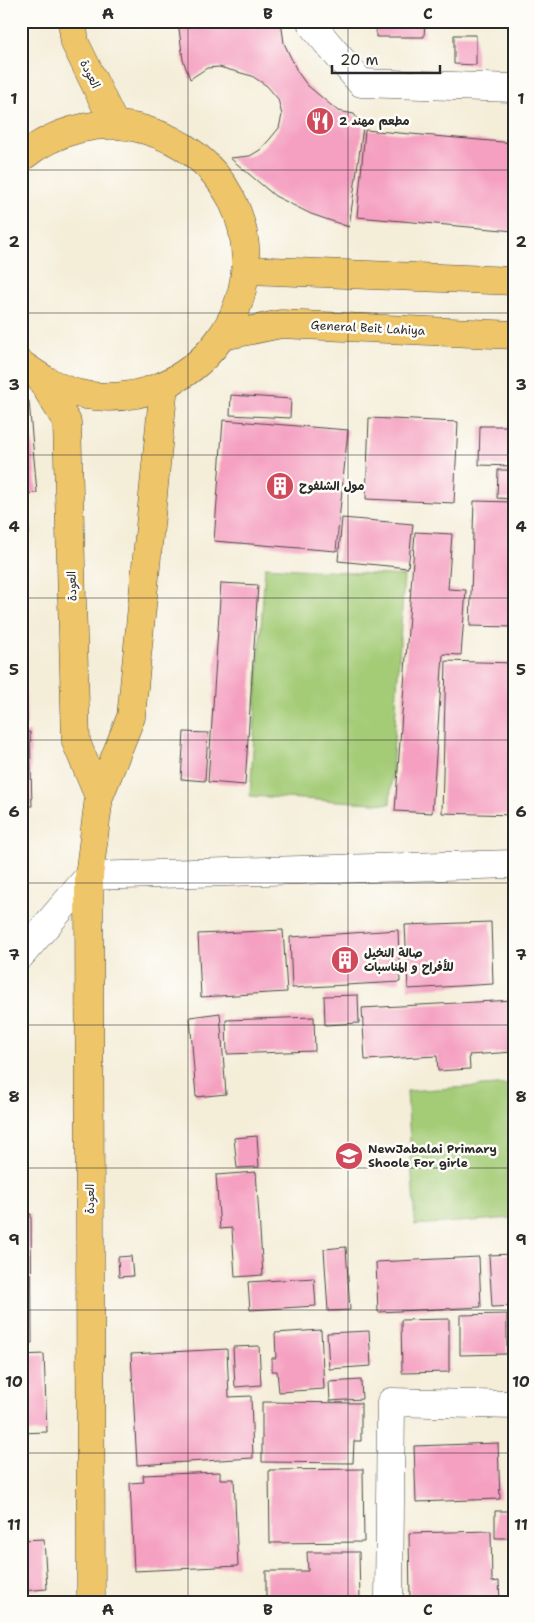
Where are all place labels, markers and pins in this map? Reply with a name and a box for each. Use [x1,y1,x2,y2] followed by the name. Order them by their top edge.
[305,106,335,136] restaurant icon: مطعم مهند 2
[339,113,410,130] place label: مطعم مهند 2
[265,471,295,501] building icon: مول الشلفوح
[299,478,364,494] place label: مول الشلفوح
[330,945,360,975] building icon: صالة النخيل للأفراح و المناسبات
[364,945,454,975] place label: صالة النخيل للأفراح و المناسبات
[334,1141,364,1171] school or university icon: NewJabalai Primary Shoole For girle
[368,1141,497,1171] place label: NewJabalai Primary Shoole For girle

